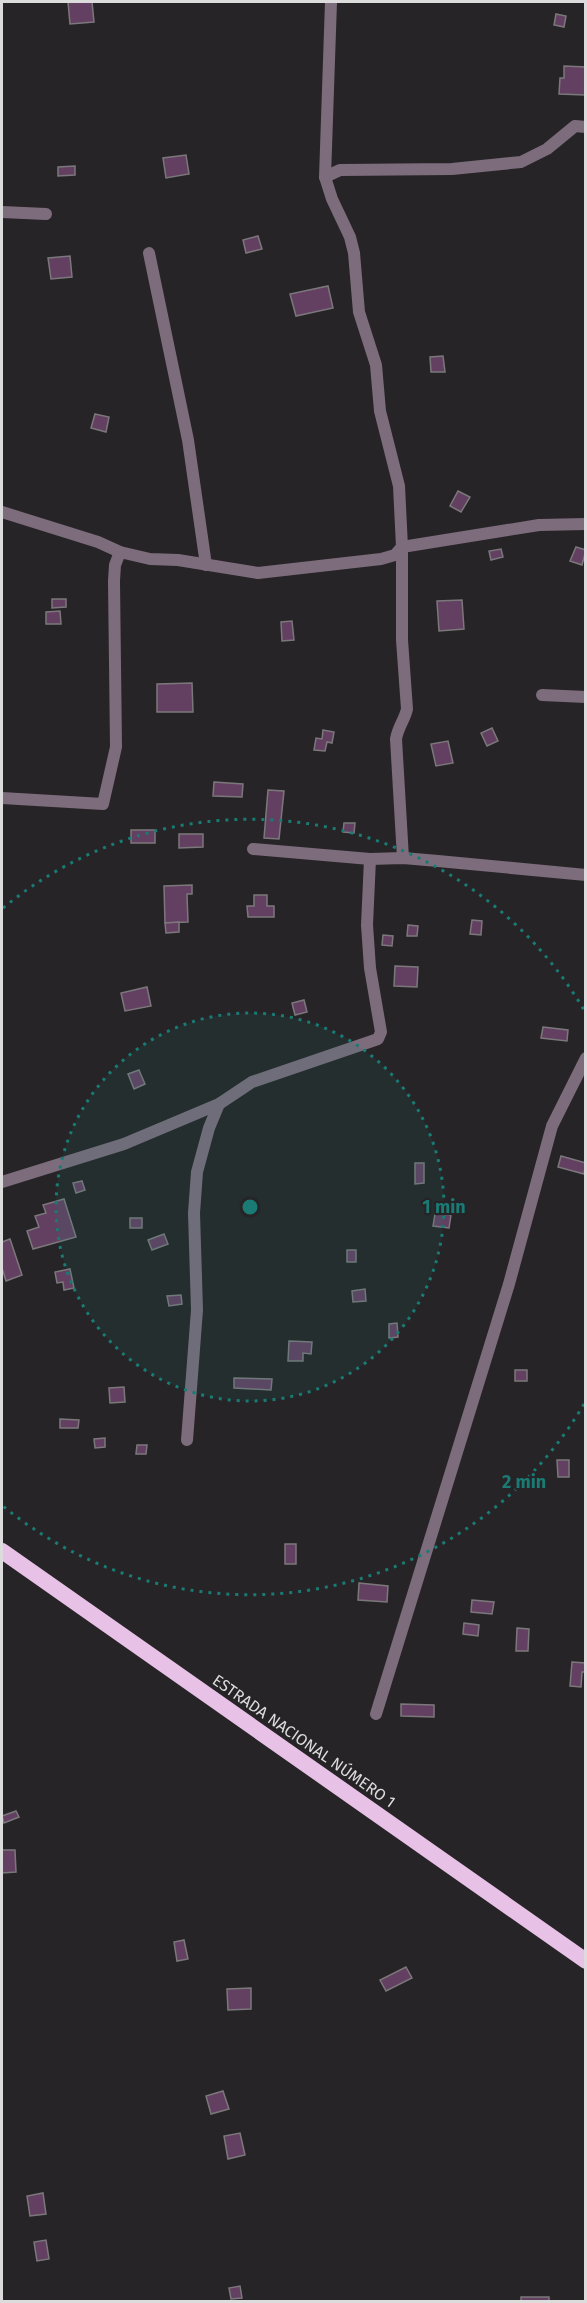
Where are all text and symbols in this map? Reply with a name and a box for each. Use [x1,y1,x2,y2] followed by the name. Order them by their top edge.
[422,1196,466,1218] text: 1 min
[240,1197,260,1217] centre of rings
[502,1471,546,1493] text: 2 min
[209,1670,400,1812] street label: ESTRADA NACIONAL NÚMERO 1

